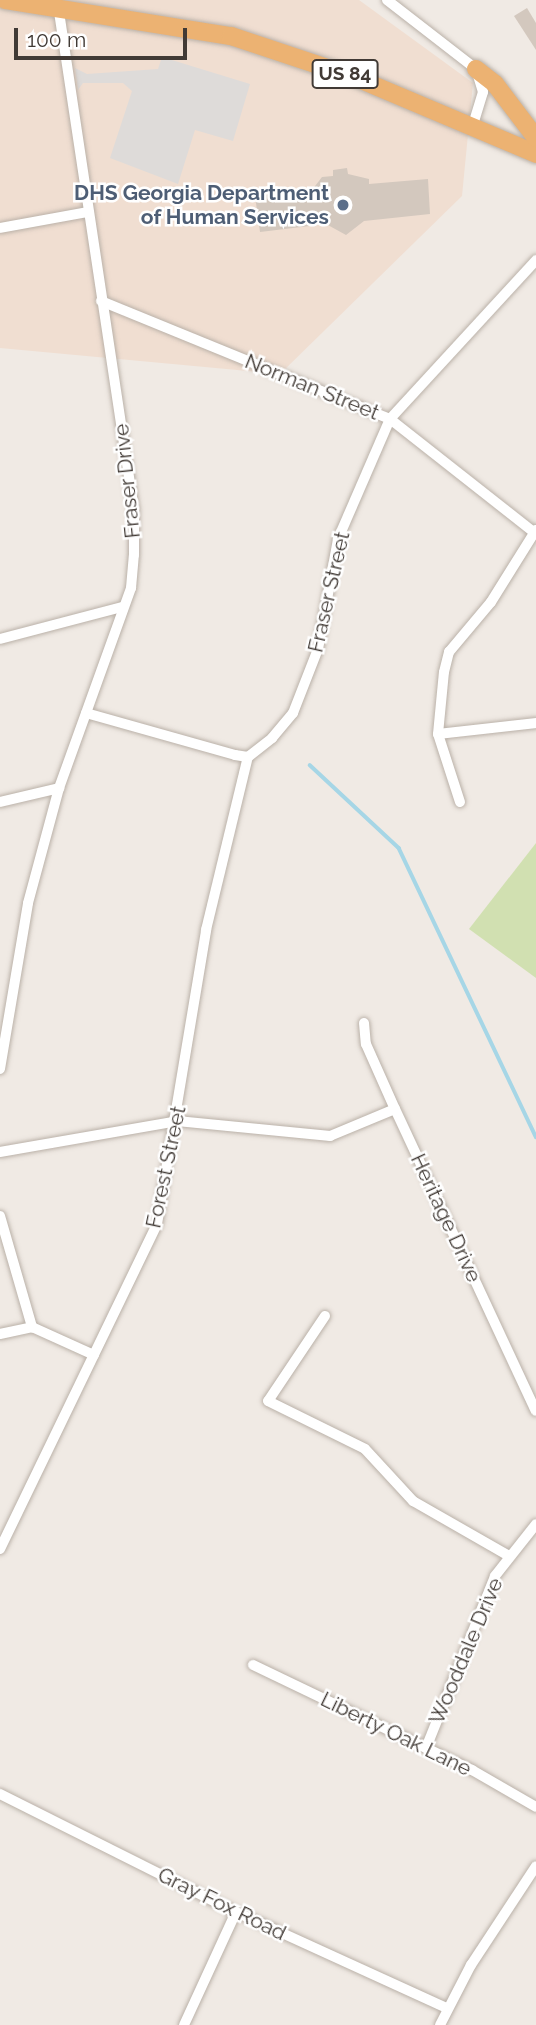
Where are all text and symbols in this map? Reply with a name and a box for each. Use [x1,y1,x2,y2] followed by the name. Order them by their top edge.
[18,14,191,58] scale bar
[27,27,86,52] text: 100 m
[310,58,380,90] road number: US 84
[74,180,329,230] place label: DHS Georgia Department of Human Services
[335,197,351,213] marker: DHS Georgia Department of Human Services
[241,349,383,425] street label: Norman Street
[108,422,146,540] street label: Fraser Drive
[303,529,355,655] street label: Fraser Street
[141,1104,191,1230] street label: Forest Street
[405,1150,487,1286] street label: Heritage Drive
[424,1574,508,1728] street label: Wooddale Drive
[316,1686,476,1782] street label: Liberty Oak Lane
[153,1862,291,1946] street label: Gray Fox Road

